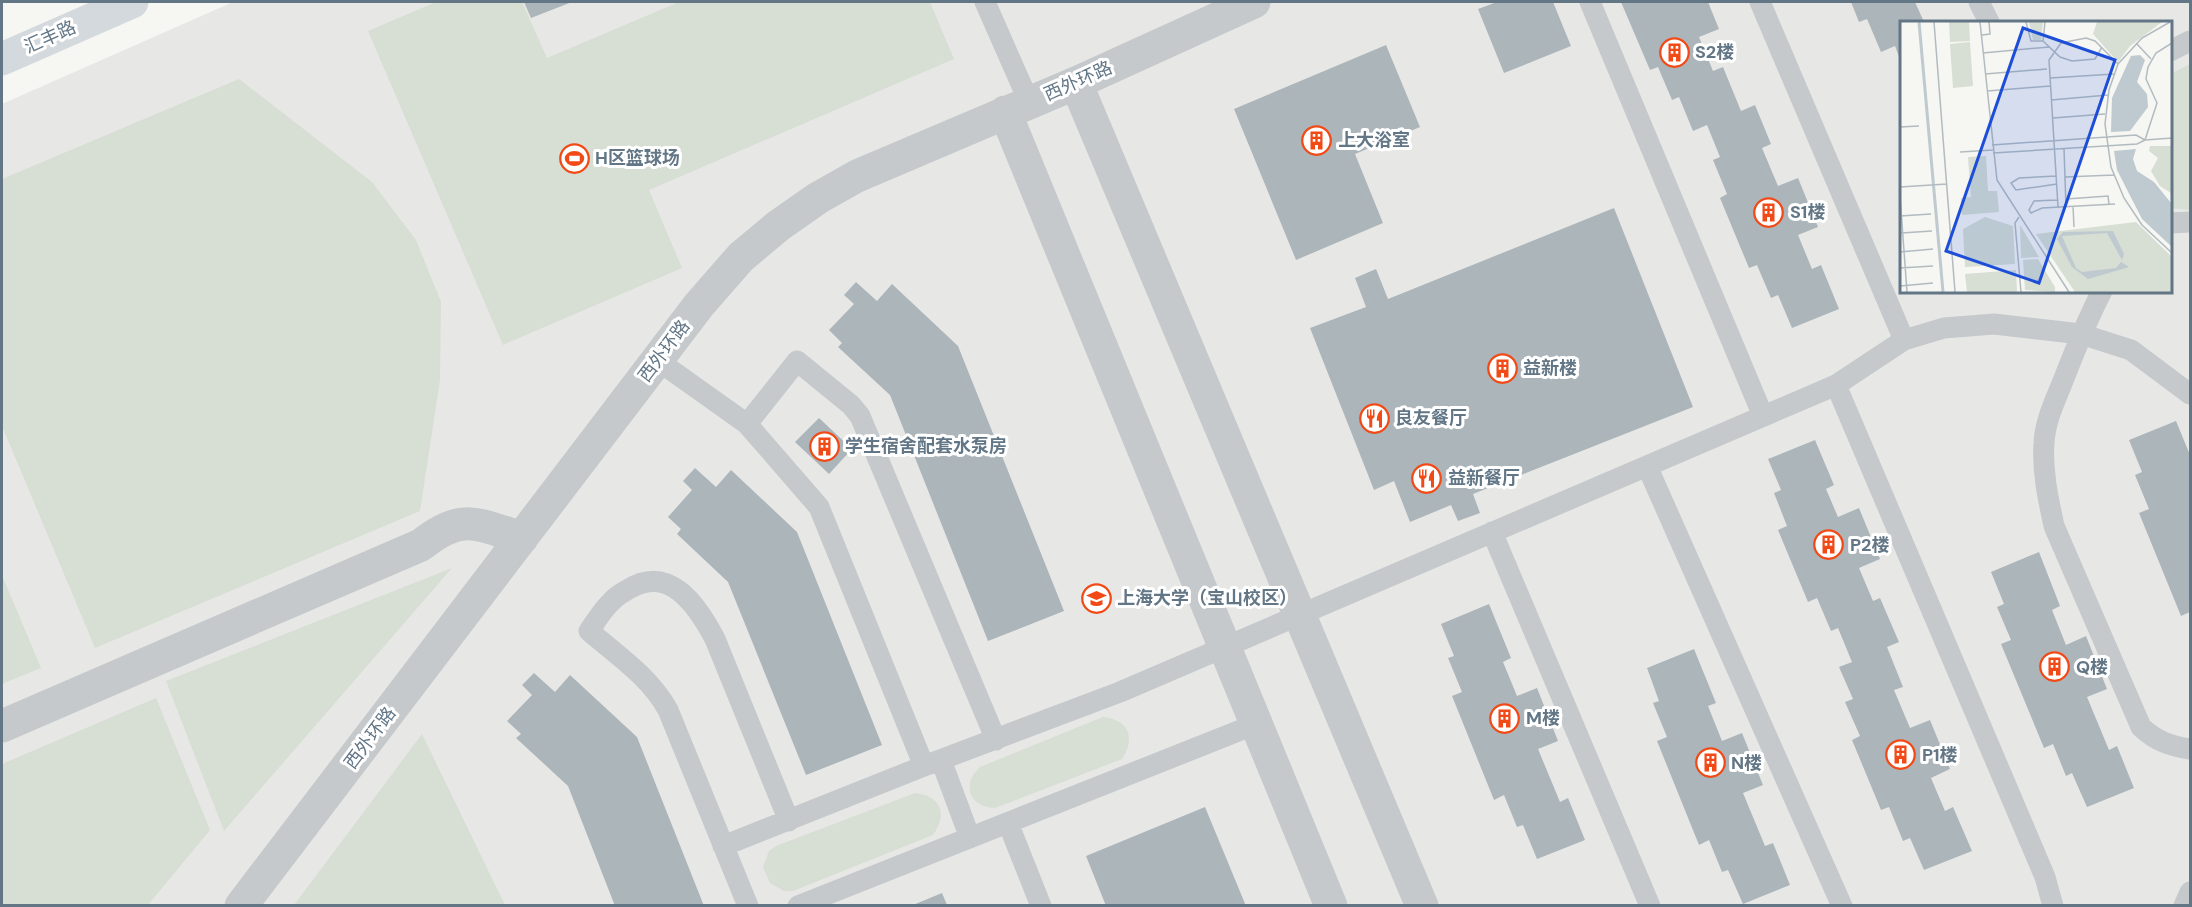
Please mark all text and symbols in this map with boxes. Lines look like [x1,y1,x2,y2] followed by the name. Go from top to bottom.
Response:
[20,15,80,59] street label: 汇丰路
[1900,21,2171,292] inset map
[1658,36,1690,68] building icon: S2楼
[1695,40,1734,64] place label: S2楼
[1040,55,1116,107] street label: 西外环路
[1301,124,1333,156] building icon: 上大浴室
[1338,128,1410,152] place label: 上大浴室
[558,142,590,174] sports icon: H区篮球场
[595,146,680,170] place label: H区篮球场
[1753,196,1785,228] building icon: S1楼
[1790,200,1825,224] place label: S1楼
[633,315,695,387] street label: 西外环路
[1486,352,1518,384] building icon: 益新楼
[1523,356,1577,380] place label: 益新楼
[1358,402,1390,434] restaurant icon: 良友餐厅
[1395,406,1467,430] place label: 良友餐厅
[808,430,840,462] building icon: 学生宿舍配套水泵房
[845,434,1007,458] place label: 学生宿舍配套水泵房
[1411,462,1443,494] restaurant icon: 益新餐厅
[1448,466,1520,490] place label: 益新餐厅
[1813,529,1845,561] building icon: P2楼
[1850,533,1889,557] place label: P2楼
[1080,582,1112,614] school or university icon: 上海大学（宝山校区）
[1117,586,1297,610] place label: 上海大学（宝山校区）
[2039,651,2071,683] building icon: Q楼
[2076,655,2108,679] place label: Q楼
[339,702,401,774] street label: 西外环路
[1489,702,1521,734] building icon: M楼
[1526,706,1560,730] place label: M楼
[1885,739,1917,771] building icon: P1楼
[1922,743,1958,767] place label: P1楼
[1694,747,1726,779] building icon: N楼
[1731,751,1762,775] place label: N楼

